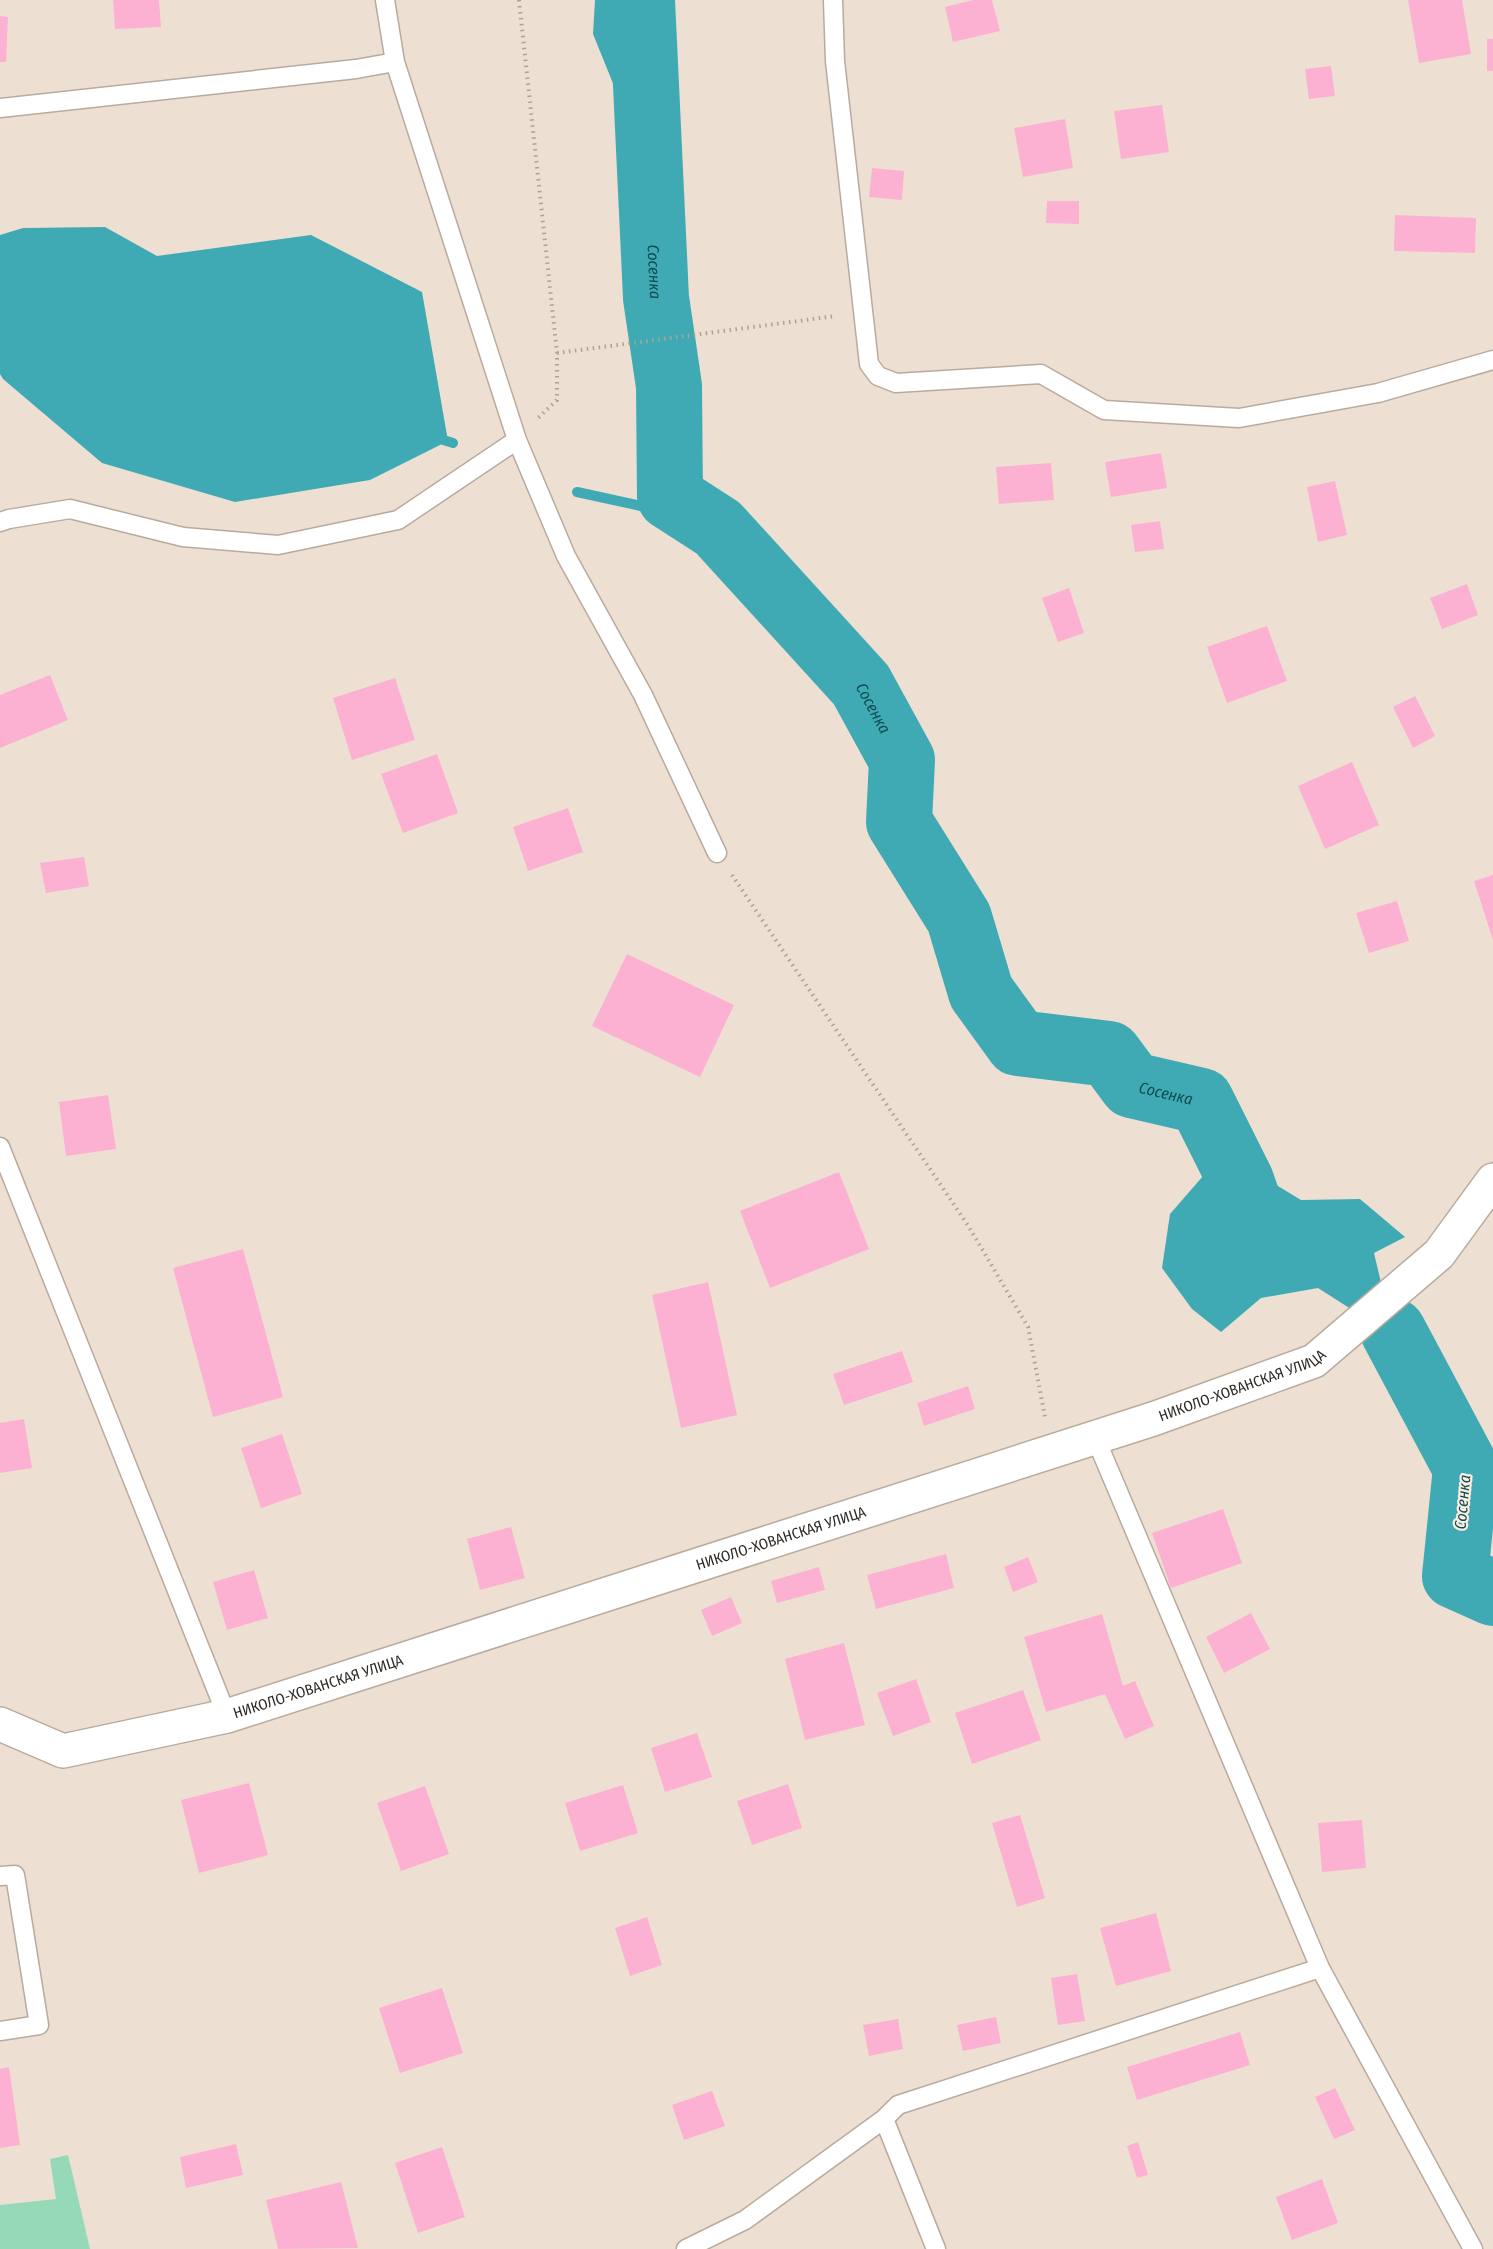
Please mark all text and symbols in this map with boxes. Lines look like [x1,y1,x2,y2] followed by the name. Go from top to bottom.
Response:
[643,244,665,299] water label: Сосенка
[852,680,895,737] water label: Сосенка
[1137,1078,1195,1109] water label: Сосенка
[1156,1346,1330,1425] street label: НИКОЛО-ХОВАНСКАЯ УЛИЦА
[1451,1474,1474,1530] water label: Сосенка
[694,1503,868,1574] street label: НИКОЛО-ХОВАНСКАЯ УЛИЦА
[231,1651,405,1722] street label: НИКОЛО-ХОВАНСКАЯ УЛИЦА

